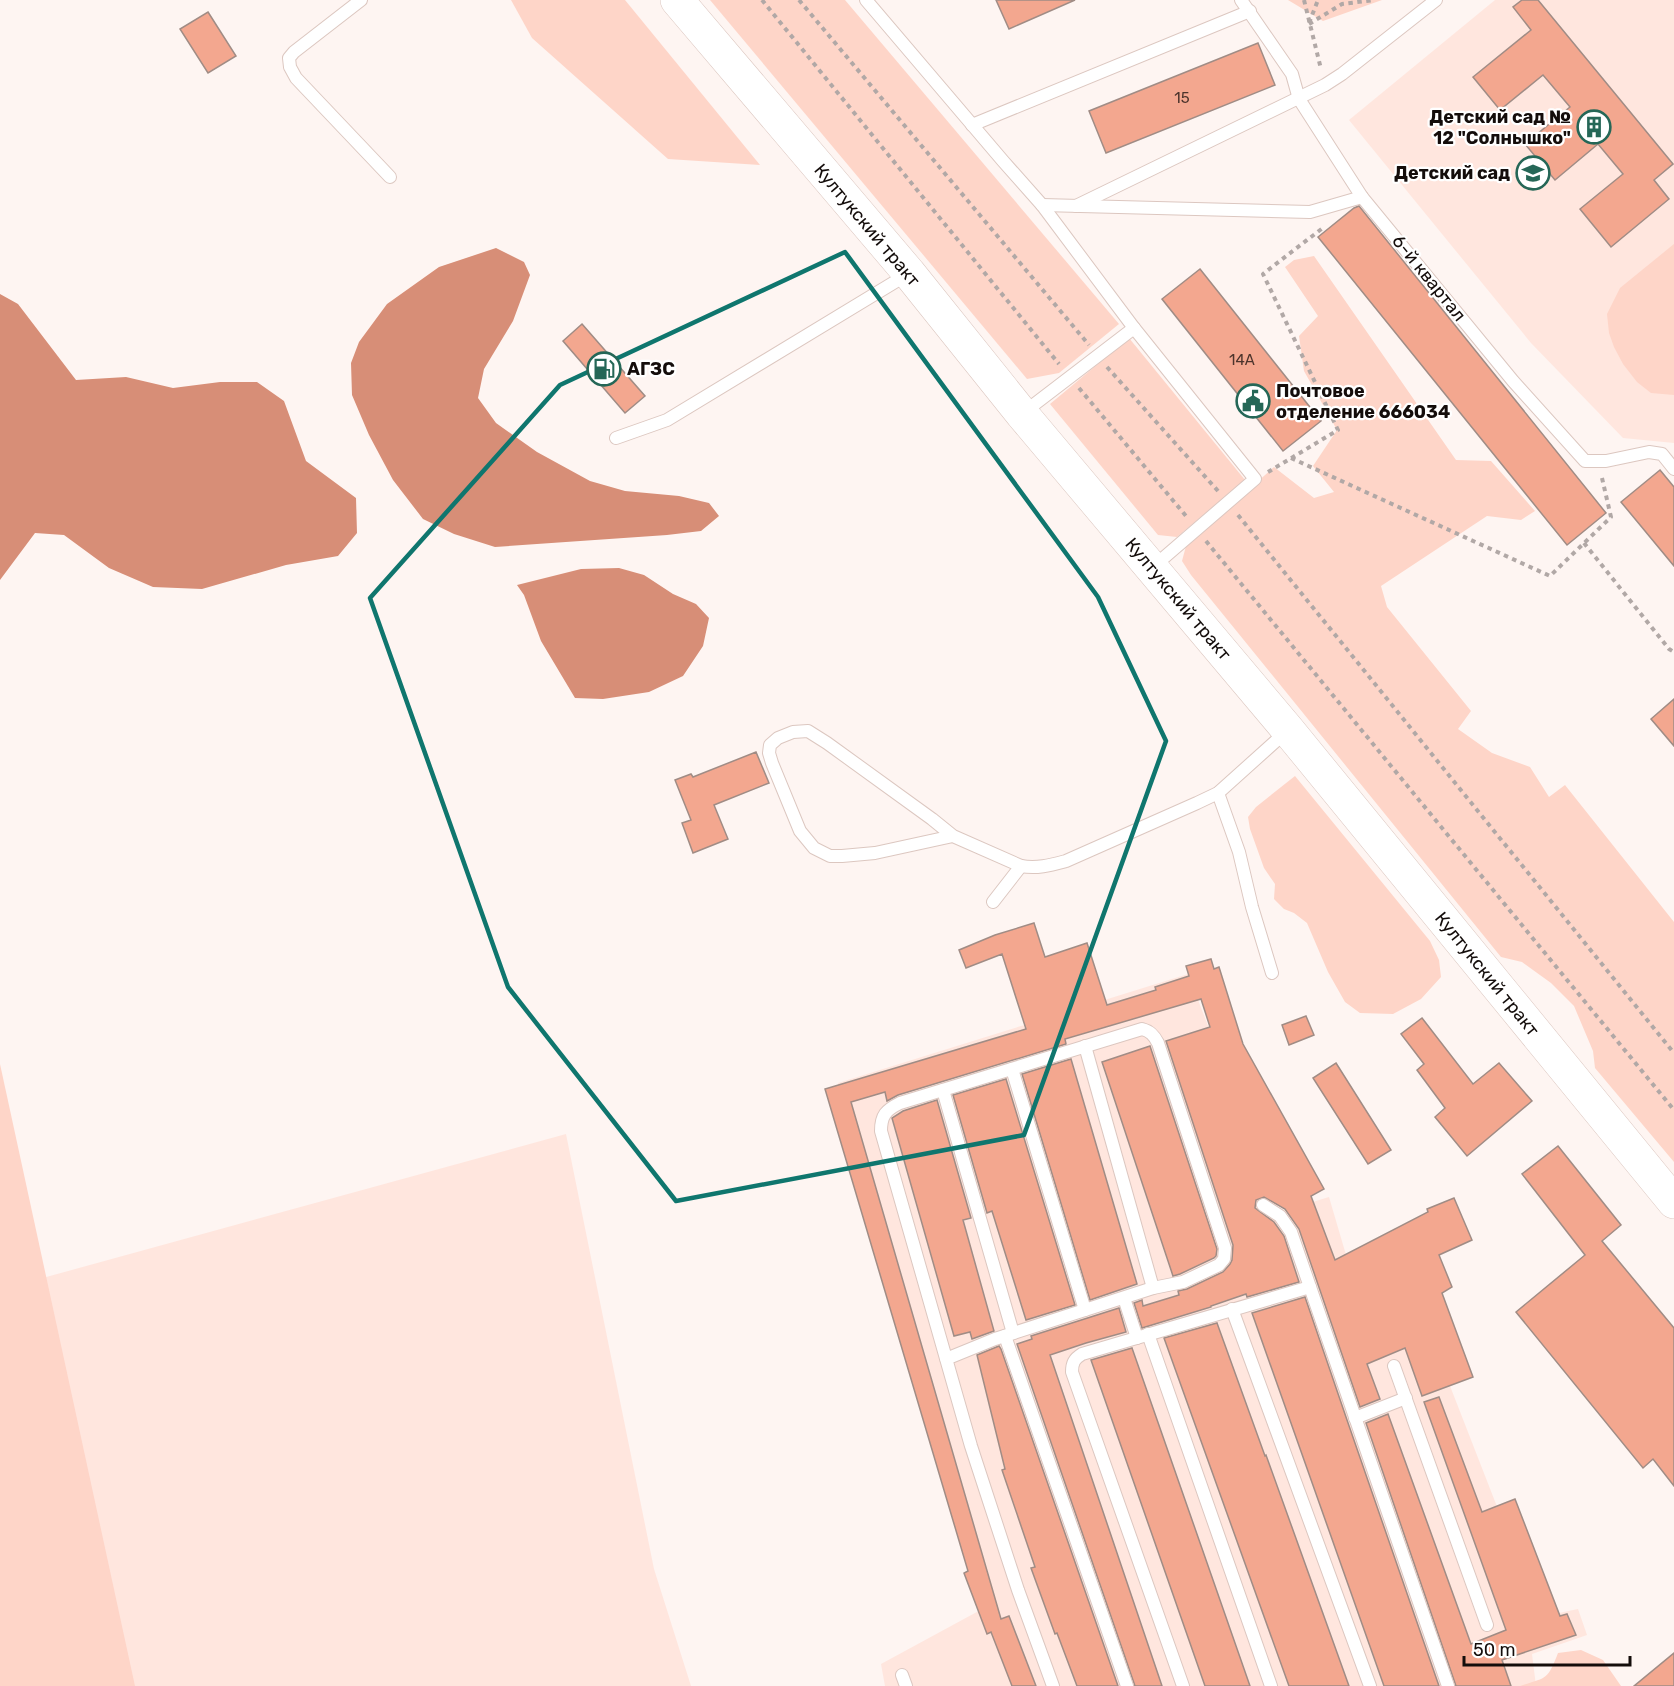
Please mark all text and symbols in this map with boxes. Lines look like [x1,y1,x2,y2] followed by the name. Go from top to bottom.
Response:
[1174,89,1190,107] house number: 15
[1429,106,1571,149] place label: Детский сад № 12 "Солнышко"
[1576,109,1612,145] building icon: Детский сад № 12 "Солнышко"
[1515,155,1551,191] school or university icon: Детский сад
[809,159,925,291] street label: Култукский тракт
[1394,162,1510,184] place label: Детский сад
[1387,230,1471,326] street label: 6-й квартал
[586,351,622,387] fuel station icon: АГЗС
[1229,351,1255,369] house number: 14А
[627,358,675,380] place label: АГЗС
[1276,380,1450,423] place label: Почтовое отделение 666034
[1235,383,1271,419] public building icon: Почтовое отделение 666034
[1120,533,1236,665] street label: Култукский тракт
[1430,908,1544,1040] street label: Култукский тракт
[1464,1629,1630,1667] scale bar
[1473,1639,1516,1661] text: 50 m

